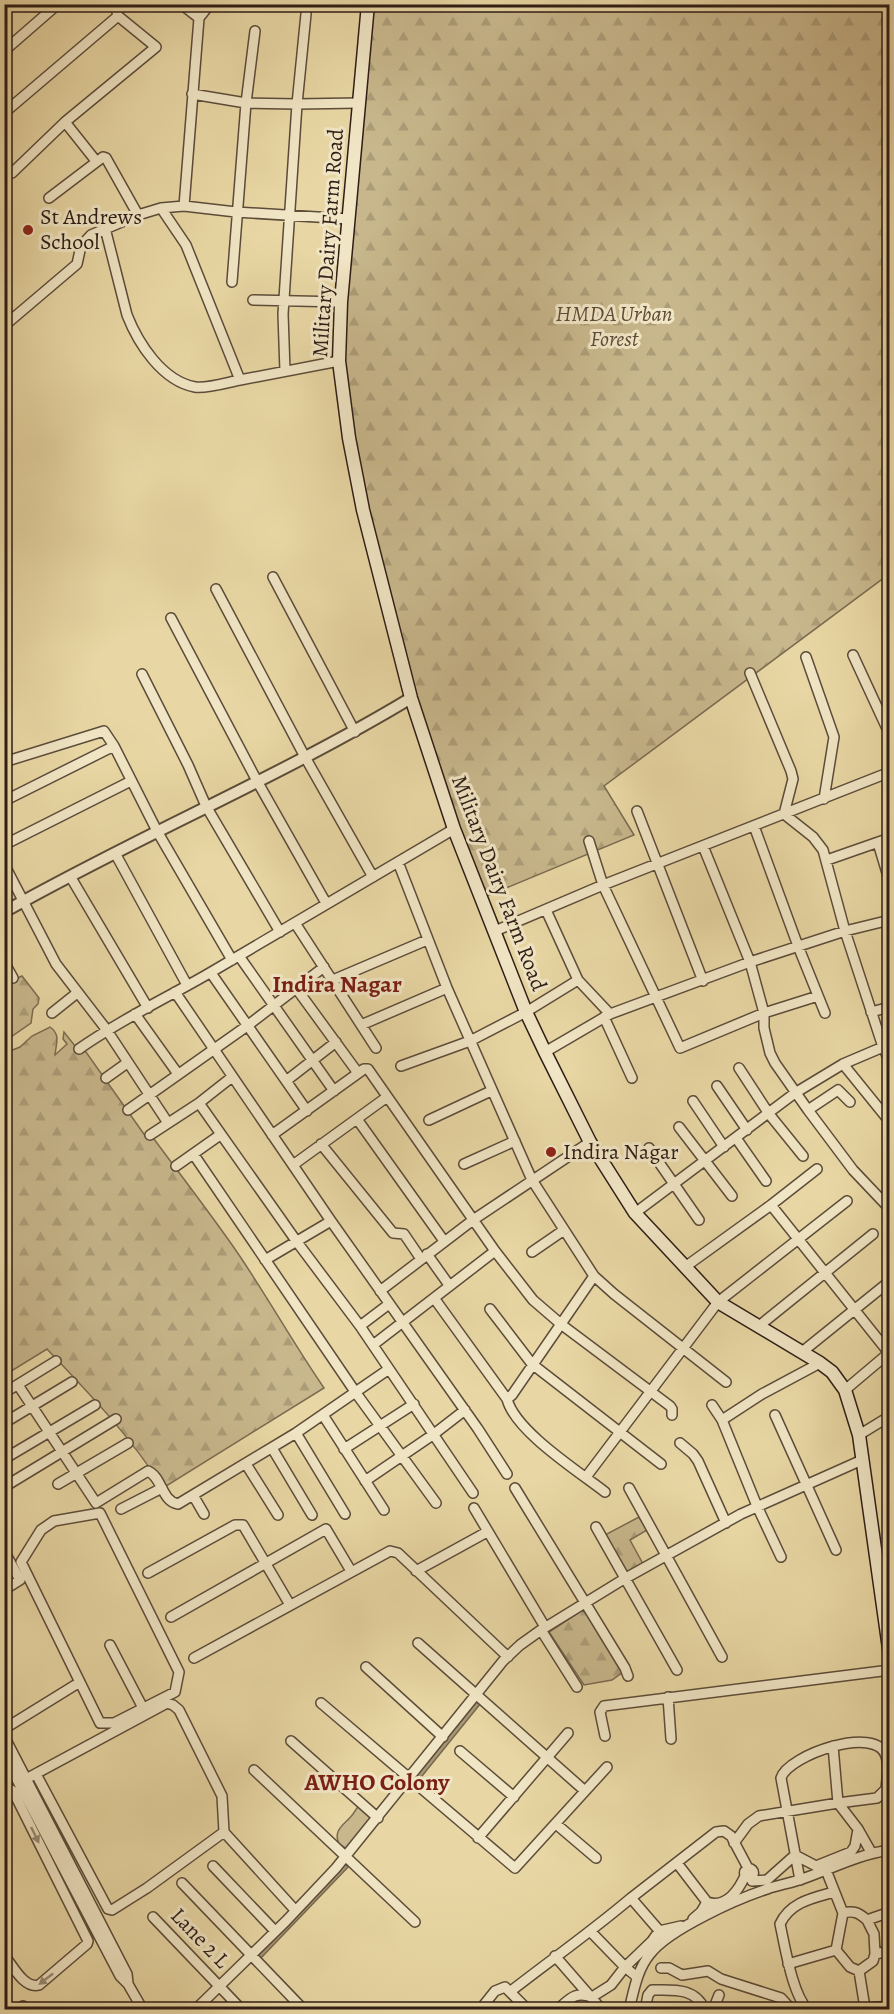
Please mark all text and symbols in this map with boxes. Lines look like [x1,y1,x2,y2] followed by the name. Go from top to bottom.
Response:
[305,128,351,358] street label: Military Dairy Farm Road
[40,202,142,257] place label: St Andrews School
[21,223,35,237] marker: St Andrews School
[556,299,673,354] park label: HMDA Urban Forest
[444,771,554,995] street label: Military Dairy Farm Road
[272,968,402,1000] district label: Indira Nagar
[563,1137,679,1167] place label: Indira Nagar
[544,1145,558,1159] marker: Indira Nagar
[304,1766,450,1798] district label: AWHO Colony
[30,1827,39,1844] one-way arrow
[164,1901,237,1976] street label: Lane 2 L
[38,1972,53,1984] one-way arrow

